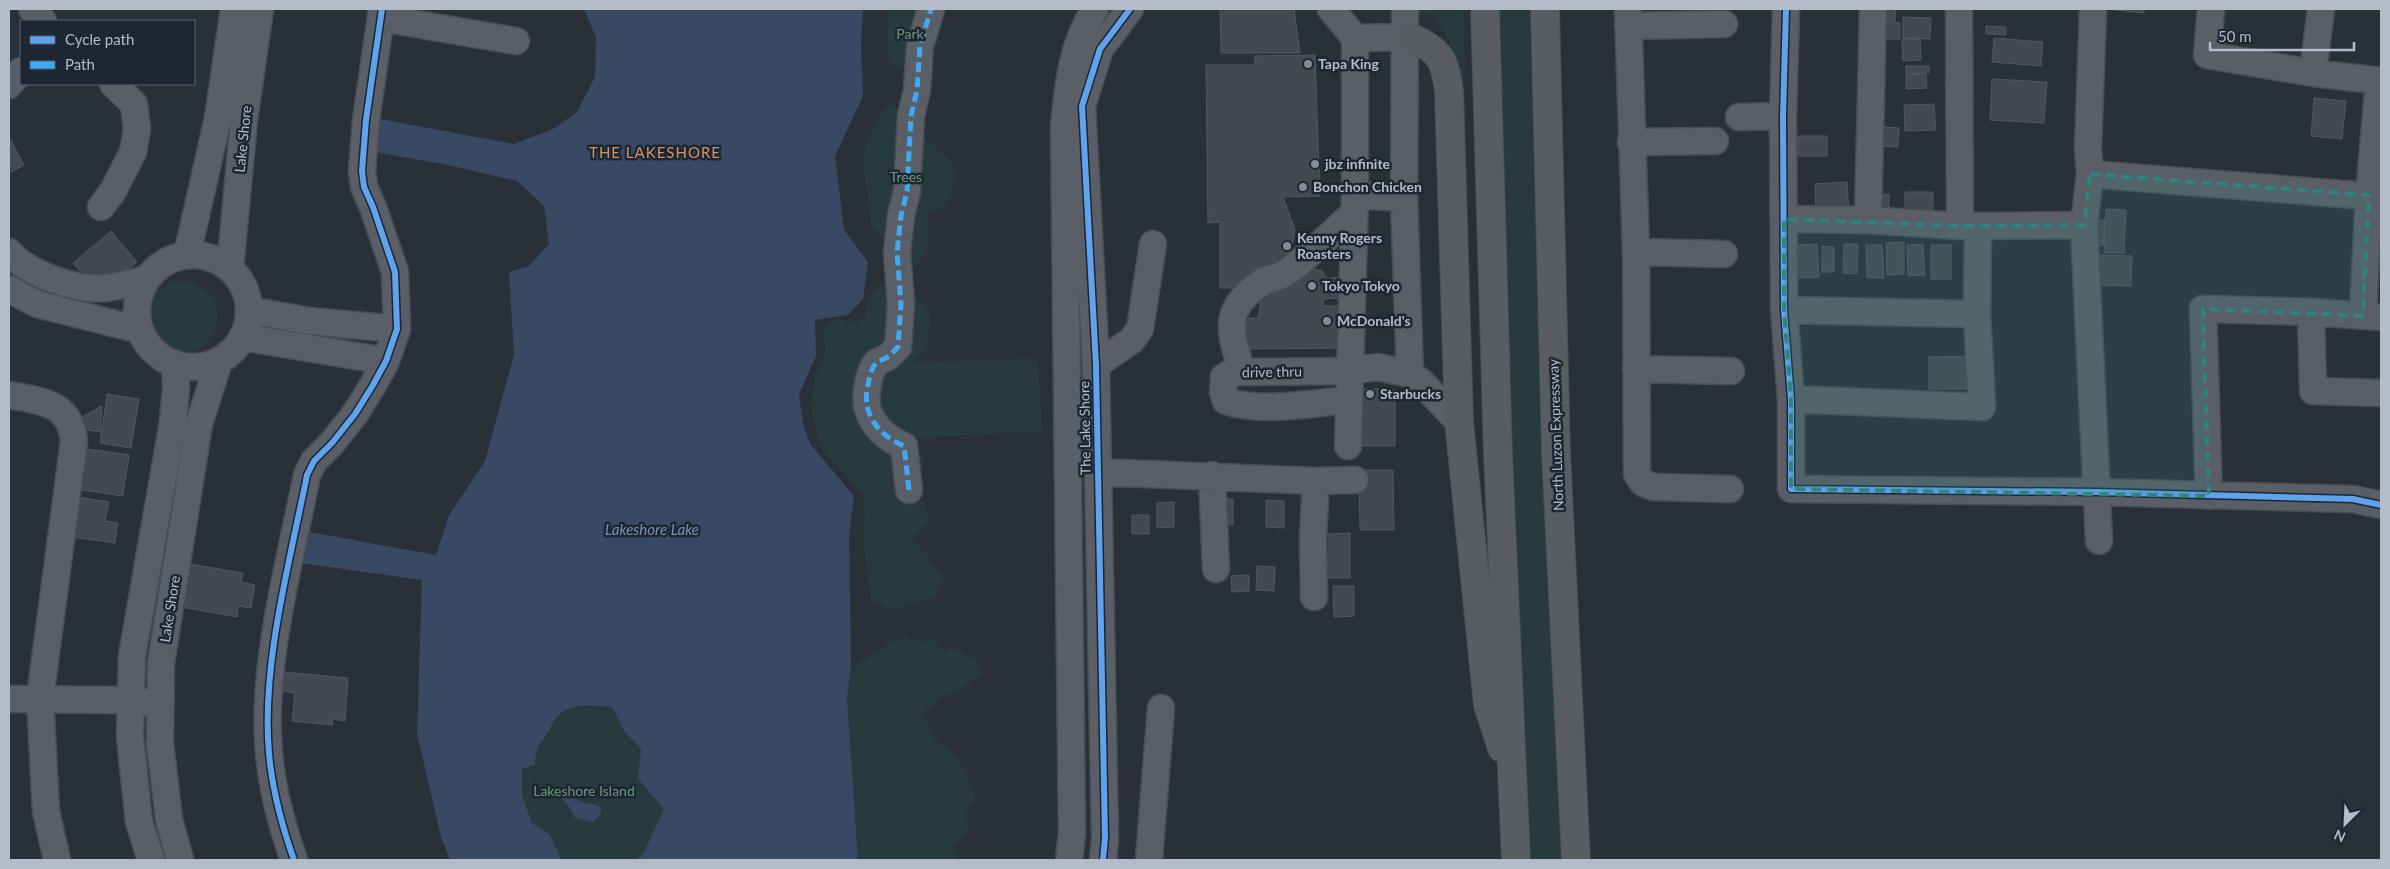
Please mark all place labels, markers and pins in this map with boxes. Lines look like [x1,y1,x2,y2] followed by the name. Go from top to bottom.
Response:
[1318,55,1379,72] place label: Tapa King
[1302,58,1314,70] marker: Tapa King
[1324,155,1391,172] place label: jbz infinite
[1309,158,1321,170] marker: jbz infinite
[1313,178,1422,195] place label: Bonchon Chicken
[1297,181,1309,193] marker: Bonchon Chicken
[1297,229,1382,262] place label: Kenny Rogers Roasters
[1281,240,1293,252] marker: Kenny Rogers Roasters
[1322,277,1400,294] place label: Tokyo Tokyo
[1306,280,1318,292] marker: Tokyo Tokyo
[1337,312,1411,329] place label: McDonald's
[1321,315,1333,327] marker: McDonald's
[1380,385,1441,402] place label: Starbucks
[1364,388,1376,400] marker: Starbucks

